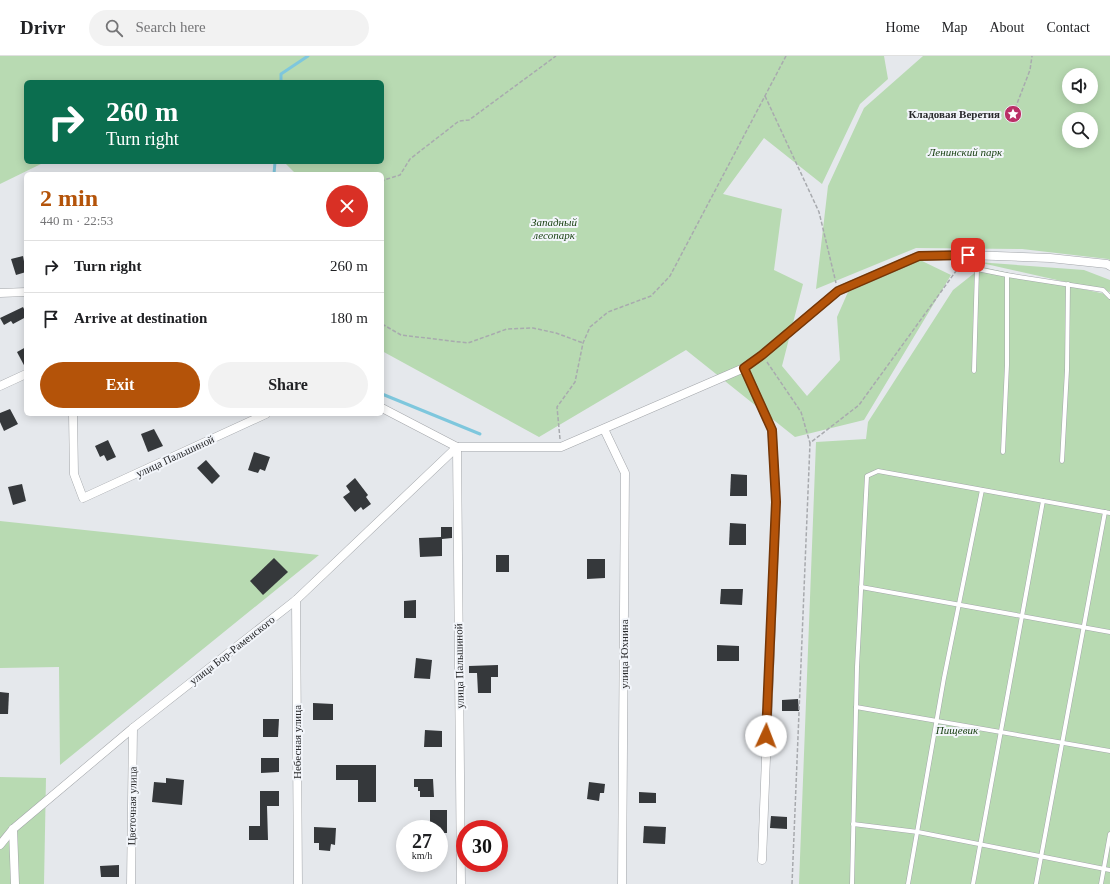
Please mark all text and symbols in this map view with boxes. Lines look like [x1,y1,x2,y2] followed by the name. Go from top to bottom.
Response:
[89,10,369,46] search box
[20,17,65,38] text: Drivr
[103,17,125,39] icon: search
[135,19,206,35] text: Search here
[886,20,920,35] text: Home
[942,20,967,35] text: Map
[989,20,1024,35] text: About
[1046,20,1090,35] text: Contact
[1062,68,1098,148] map controls
[1062,68,1098,104] button: sound
[40,96,92,148] icon: right
[106,96,178,127] text: 260 m
[1003,104,1023,124] place icon: Кладовая Веретия
[909,108,1000,120] place label: Кладовая Веретия
[1062,112,1098,148] button: search
[106,129,179,149] text: Turn right
[927,146,1003,158] park label: Ленинский парк
[40,185,98,211] text: 2 min
[326,185,368,227] button: close
[40,213,113,228] text: 440 m · 22:53
[531,216,577,241] park label: Западный лесопарк
[951,238,985,272] pin
[957,244,979,266] icon: arrive
[40,256,62,278] icon: right
[74,258,141,274] text: Turn right
[330,258,368,274] text: 260 m
[40,308,62,330] icon: arrive
[74,310,207,326] text: Arrive at destination
[330,310,368,326] text: 180 m
[40,362,200,408] button: Exit
[208,362,368,408] button: Share
[134,433,216,479] street label: улица Пальшиной
[187,613,277,687] street label: улица Бор-Раменского
[618,619,630,689] street label: улица Юхнина
[452,623,466,709] street label: улица Пальшиной
[291,705,303,779] street label: Небесная улица
[745,715,787,757] position arrow
[935,724,979,736] park label: Пищевик
[125,766,139,846] street label: Цветочная улица
[456,820,508,872] speed limit sign: 30
[412,830,432,852] text: 27
[412,850,432,861] text: km/h

